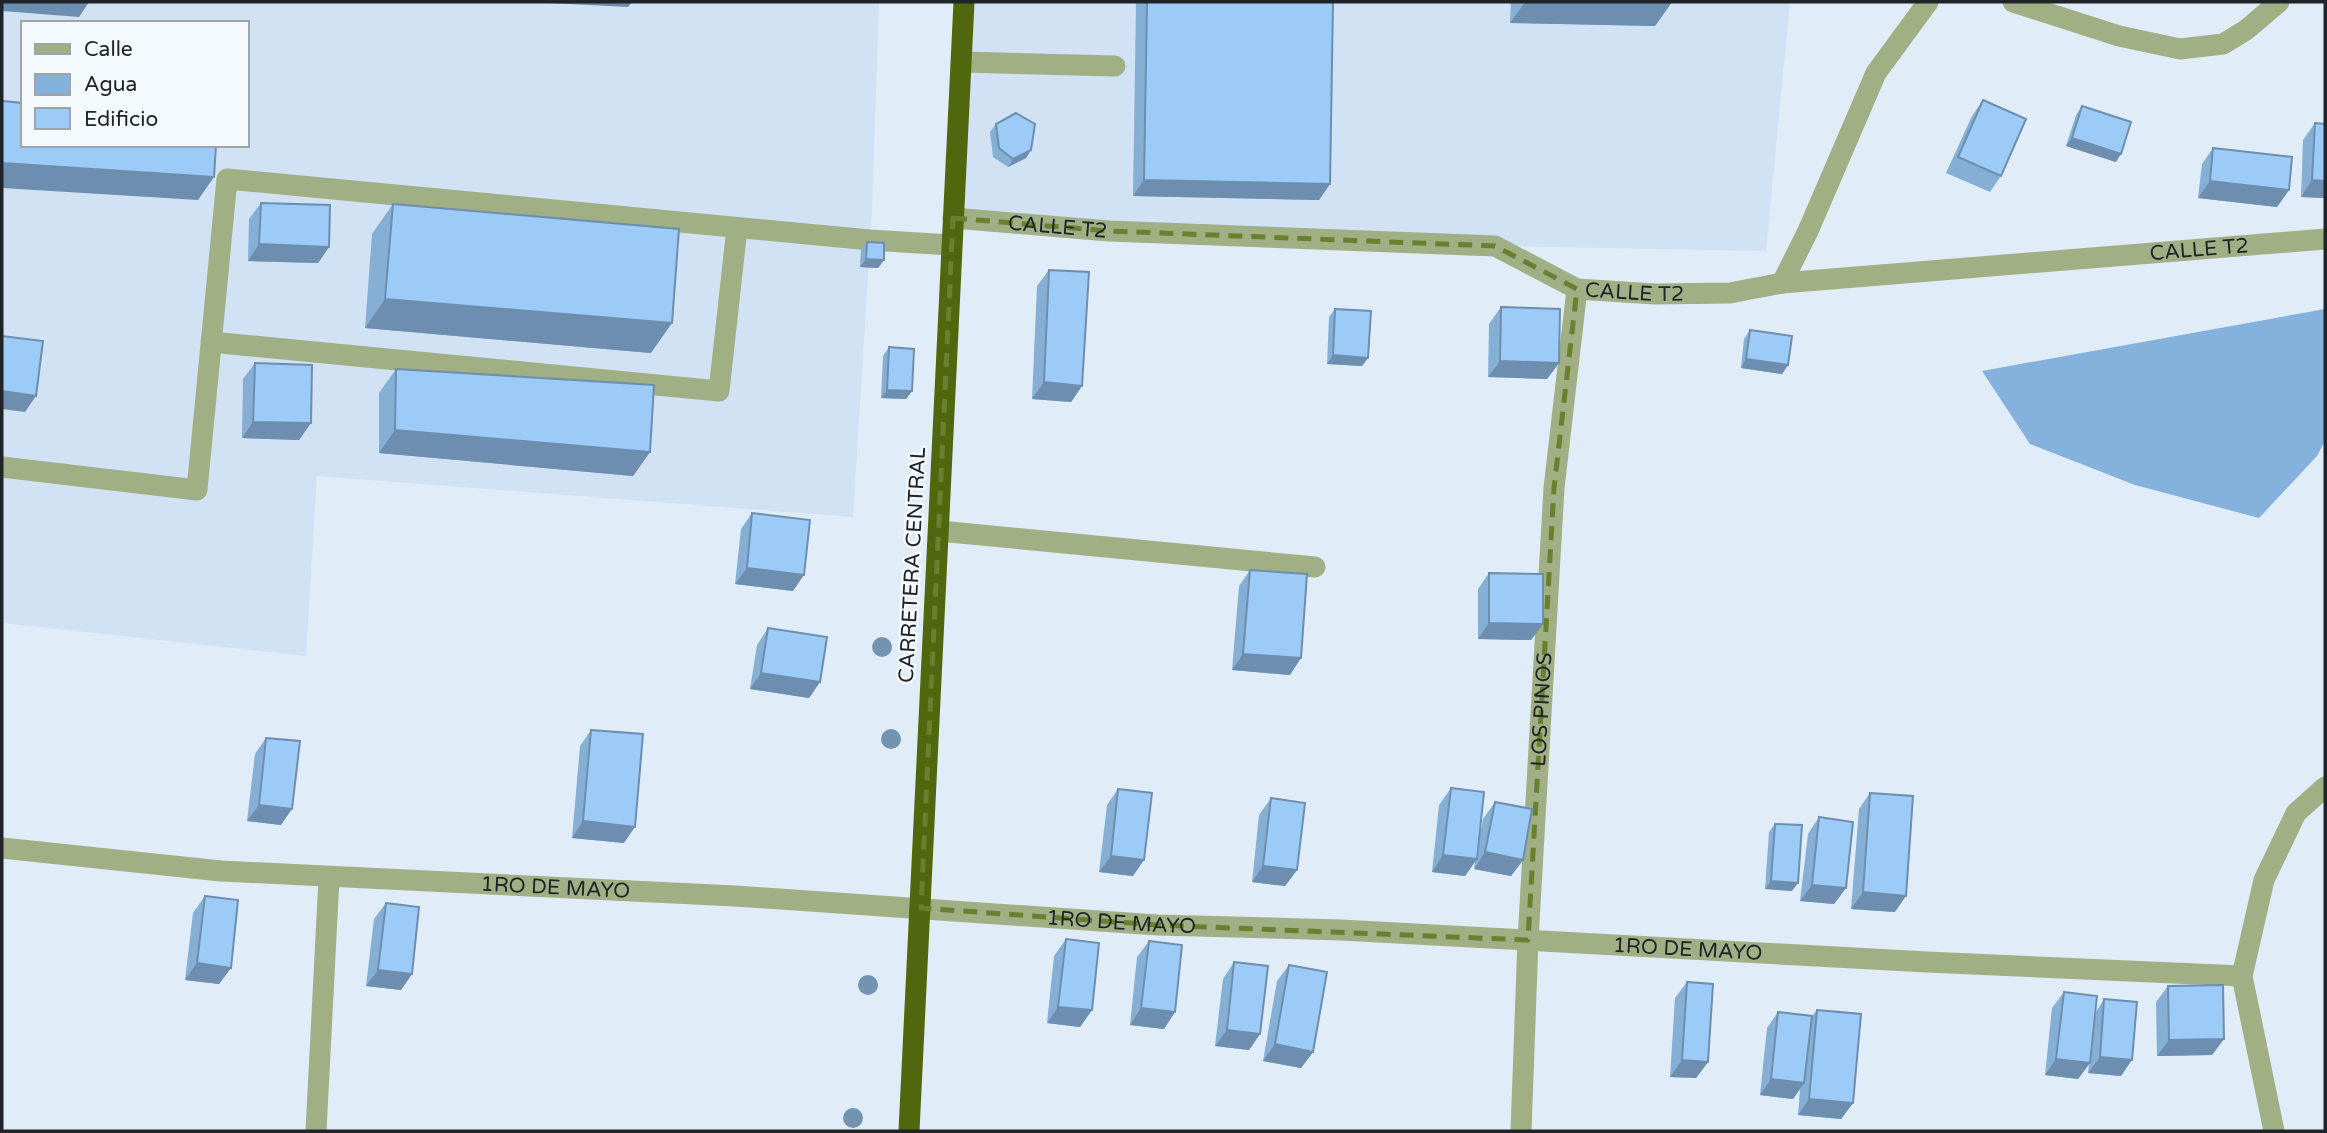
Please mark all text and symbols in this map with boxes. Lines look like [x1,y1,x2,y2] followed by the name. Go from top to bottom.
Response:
[21,21,248,147] legend
[84,37,133,62] text: Calle
[84,72,137,97] text: Agua
[84,107,158,132] text: Edificio
[1007,211,1108,244] street label: CALLE T2
[2149,233,2250,266] street label: CALLE T2
[1584,278,1684,307] street label: CALLE T2
[894,446,931,684] street label: CARRETERA CENTRAL
[1526,652,1558,767] street label: LOS PINOS
[480,872,631,904] street label: 1RO DE MAYO
[1046,905,1196,939] street label: 1RO DE MAYO
[1612,933,1763,966] street label: 1RO DE MAYO

